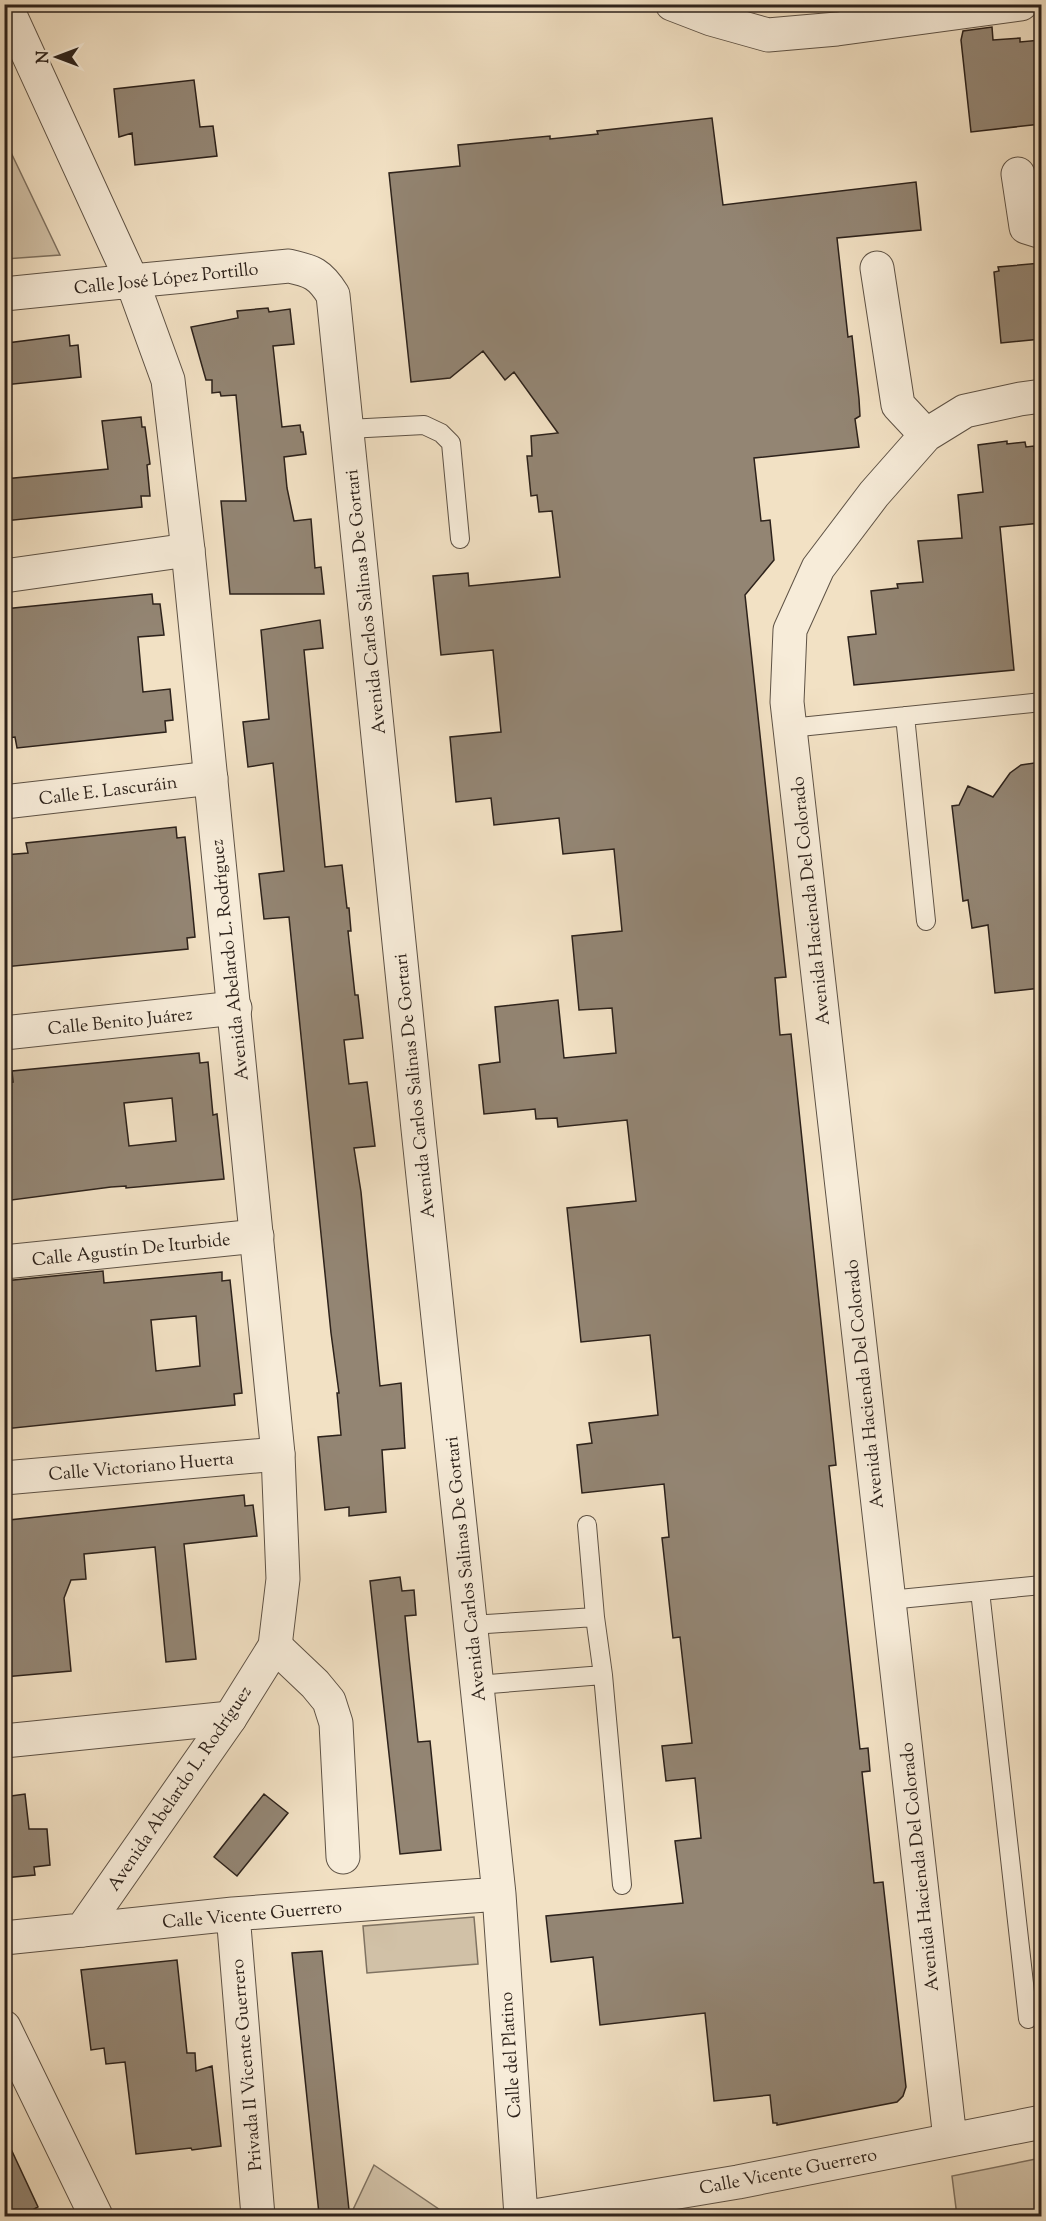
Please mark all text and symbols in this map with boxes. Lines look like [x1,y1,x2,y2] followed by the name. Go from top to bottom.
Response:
[27,27,87,87] north arrow
[33,50,56,63] text: N
[73,257,260,303] street label: Calle José López Portillo
[340,468,394,736] street label: Avenida Carlos Salinas De Gortari
[37,771,179,813] street label: Calle E. Lascuráin
[786,775,838,1026] street label: Avenida Hacienda Del Colorado
[205,838,257,1082] street label: Avenida Abelardo L. Rodríguez
[389,952,443,1220] street label: Avenida Carlos Salinas De Gortari
[47,1002,194,1044] street label: Calle Benito Juárez
[31,1228,232,1274] street label: Calle Agustín De Iturbide
[840,1258,892,1509] street label: Avenida Hacienda Del Colorado
[440,1435,494,1703] street label: Avenida Carlos Salinas De Gortari
[48,1447,235,1489] street label: Calle Victoriano Huerta
[102,1681,259,1897] street label: Avenida Abelardo L. Rodríguez
[895,1741,947,1992] street label: Avenida Hacienda Del Colorado
[161,1895,343,1937] street label: Calle Vicente Guerrero
[226,1958,270,2172] street label: Privada II Vicente Guerrero
[495,1991,529,2119] street label: Calle del Platino
[697,2143,880,2203] street label: Calle Vicente Guerrero

